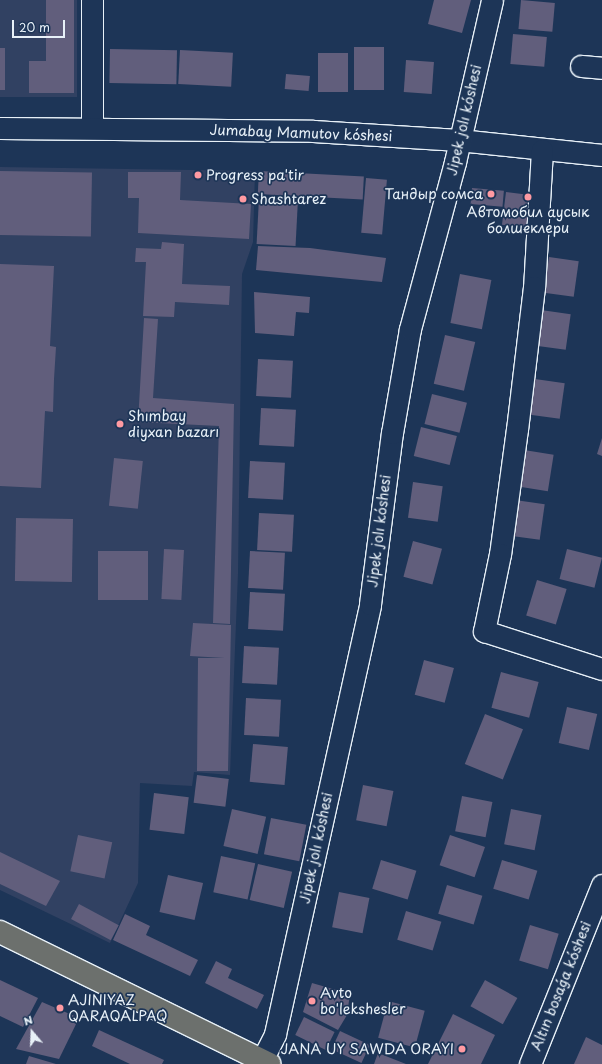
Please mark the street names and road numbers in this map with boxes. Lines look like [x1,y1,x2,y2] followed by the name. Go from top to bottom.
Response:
[443,62,485,178] street label: Jipek jolı kóshesi
[209,121,393,145] street label: Jumabay Mamutov kóshesi
[364,473,394,589] street label: Jipek jolı kóshesi
[296,790,336,906] street label: Jipek jolı kóshesi
[527,919,595,1053] street label: Altın bosaǵa kóshesi

